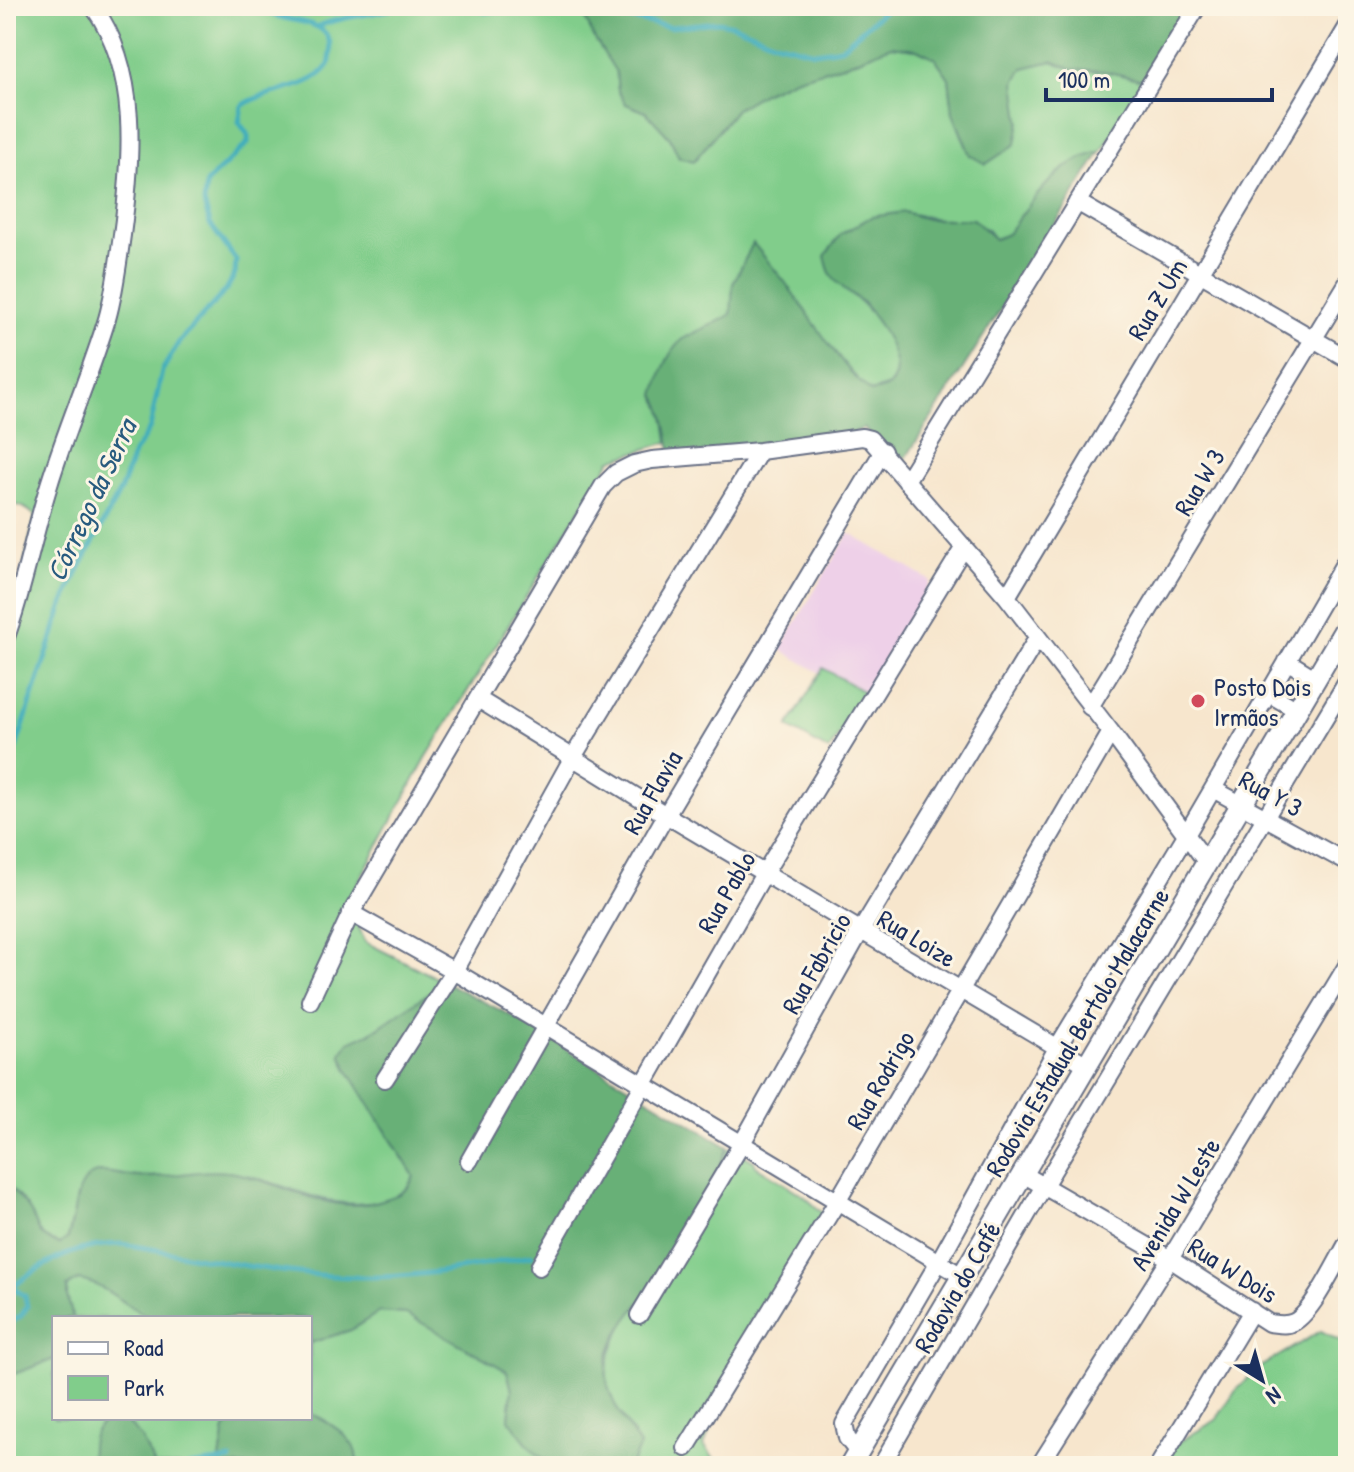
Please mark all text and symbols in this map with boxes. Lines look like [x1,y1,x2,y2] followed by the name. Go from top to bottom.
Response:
[1046,52,1272,102] scale bar
[1058,63,1110,95] text: 100 m
[1119,252,1195,346] street label: Rua Z Um
[37,410,146,587] water label: Córrego da Serra
[1165,442,1233,522] street label: Rua W 3
[1214,669,1311,734] place label: Posto Dois Irmãos
[1189,692,1207,710] marker: Posto Dois Irmãos
[614,744,690,840] street label: Rua Flavia
[1233,761,1309,825] street label: Rua Y 3
[689,845,763,939] street label: Rua Pablo
[977,881,1177,1183] street label: Rodovia Estadual Bertolo Malacarne
[871,901,963,975] street label: Rua Loize
[773,906,859,1020] street label: Rua Fabricio
[838,1024,922,1136] street label: Rua Rodrigo
[1122,1131,1228,1277] street label: Avenida W Leste
[905,1215,1009,1359] street label: Rodovia do Café
[1182,1229,1284,1311] street label: Rua W Dois
[52,1316,312,1420] legend
[124,1331,163,1363] text: Road
[1222,1340,1302,1420] north arrow
[124,1371,164,1403] text: Park
[1260,1380,1288,1412] text: N

